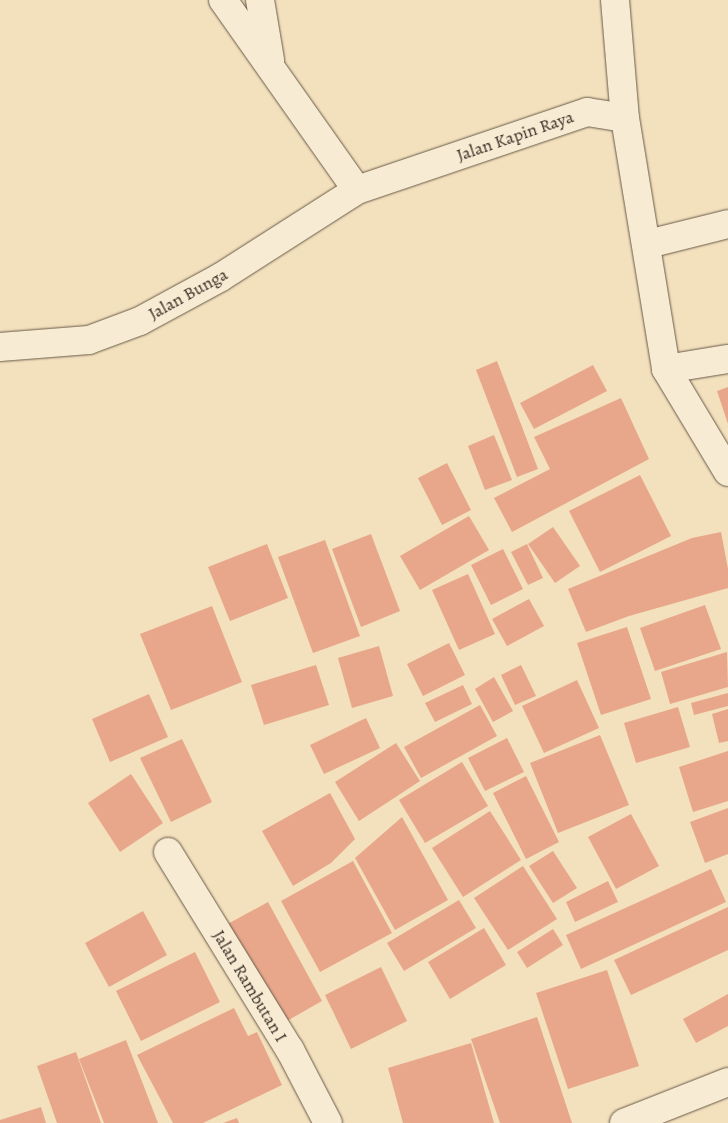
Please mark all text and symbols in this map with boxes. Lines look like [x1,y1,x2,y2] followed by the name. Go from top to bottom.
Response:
[454,106,576,166] street label: Jalan Kapin Raya
[145,263,231,325] street label: Jalan Bunga
[208,926,292,1046] street label: Jalan Rambutan I

